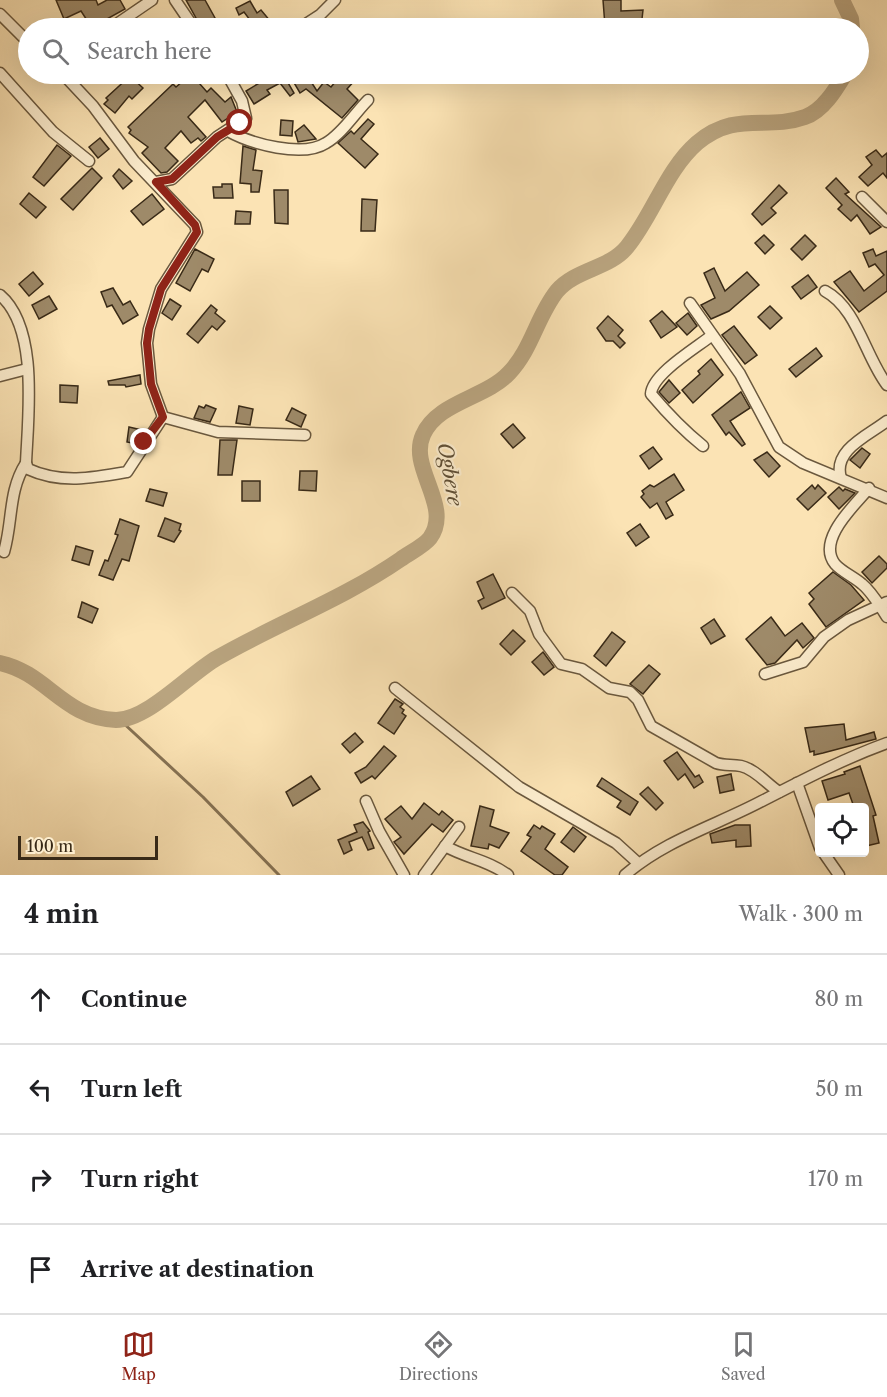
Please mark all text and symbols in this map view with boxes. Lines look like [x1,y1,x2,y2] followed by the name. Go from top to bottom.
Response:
[18,18,869,84] search box
[39,35,72,68] icon: search
[87,38,212,65] text: Search here
[226,109,252,135] route start
[130,428,156,454] route end
[433,440,468,509] water label: Ogbere
[815,803,869,857] map controls
[815,803,869,857] button: locate
[18,833,158,860] scale bar
[27,836,73,856] text: 100 m
[24,898,99,930] text: 4 min
[739,902,863,926] text: Walk · 300 m
[24,983,57,1016] icon: ahead
[81,986,187,1013] text: Continue
[815,987,863,1011] text: 80 m
[24,1073,57,1106] icon: left
[81,1076,182,1103] text: Turn left
[816,1077,863,1101] text: 50 m
[24,1163,57,1196] icon: right
[81,1166,199,1193] text: Turn right
[808,1167,863,1191] text: 170 m
[24,1253,57,1286] icon: arrive
[81,1256,314,1283] text: Arrive at destination
[122,1328,156,1384] tab: Map
[399,1328,478,1384] tab: Directions
[721,1328,765,1384] tab: Saved

